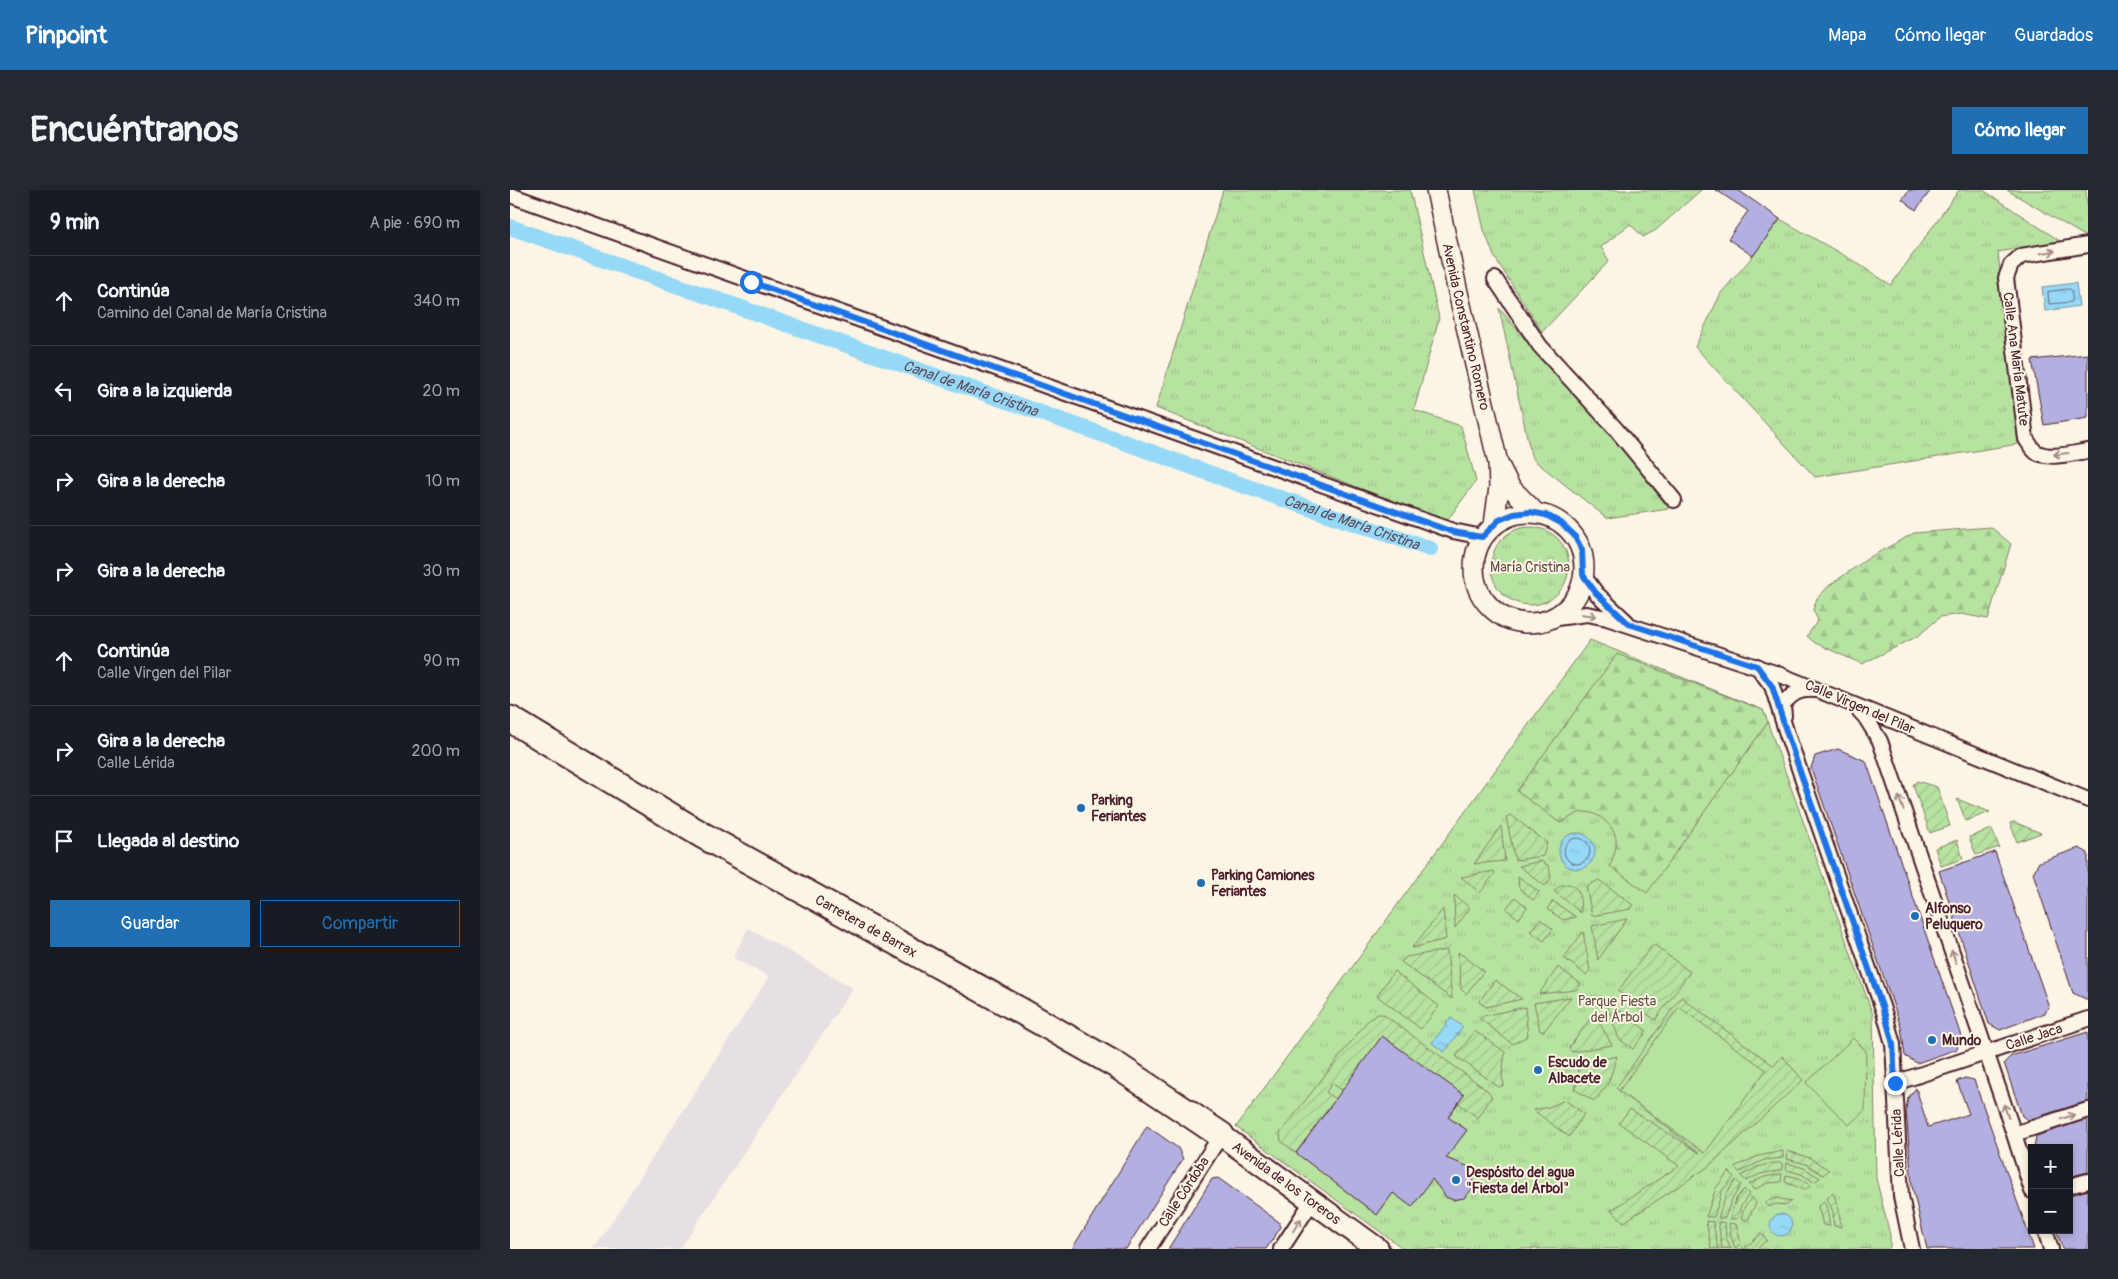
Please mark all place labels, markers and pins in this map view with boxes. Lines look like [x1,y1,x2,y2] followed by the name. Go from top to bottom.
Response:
[1091,792,1147,825] place label: Parking Feriantes
[1075,802,1087,814] marker: Parking Feriantes
[1211,867,1315,900] place label: Parking Camiones Feriantes
[1195,877,1207,889] marker: Parking Camiones Feriantes
[1925,900,1983,933] place label: Alfonso Peluquero
[1909,910,1921,922] marker: Alfonso Peluquero
[1942,1032,1982,1049] place label: Mundo
[1926,1034,1938,1046] marker: Mundo
[1548,1054,1608,1087] place label: Escudo de Albacete
[1532,1064,1544,1076] marker: Escudo de Albacete
[1466,1164,1575,1197] place label: Despósito del agua "Fiesta del Árbol"
[1450,1174,1462,1186] marker: Despósito del agua "Fiesta del Árbol"

